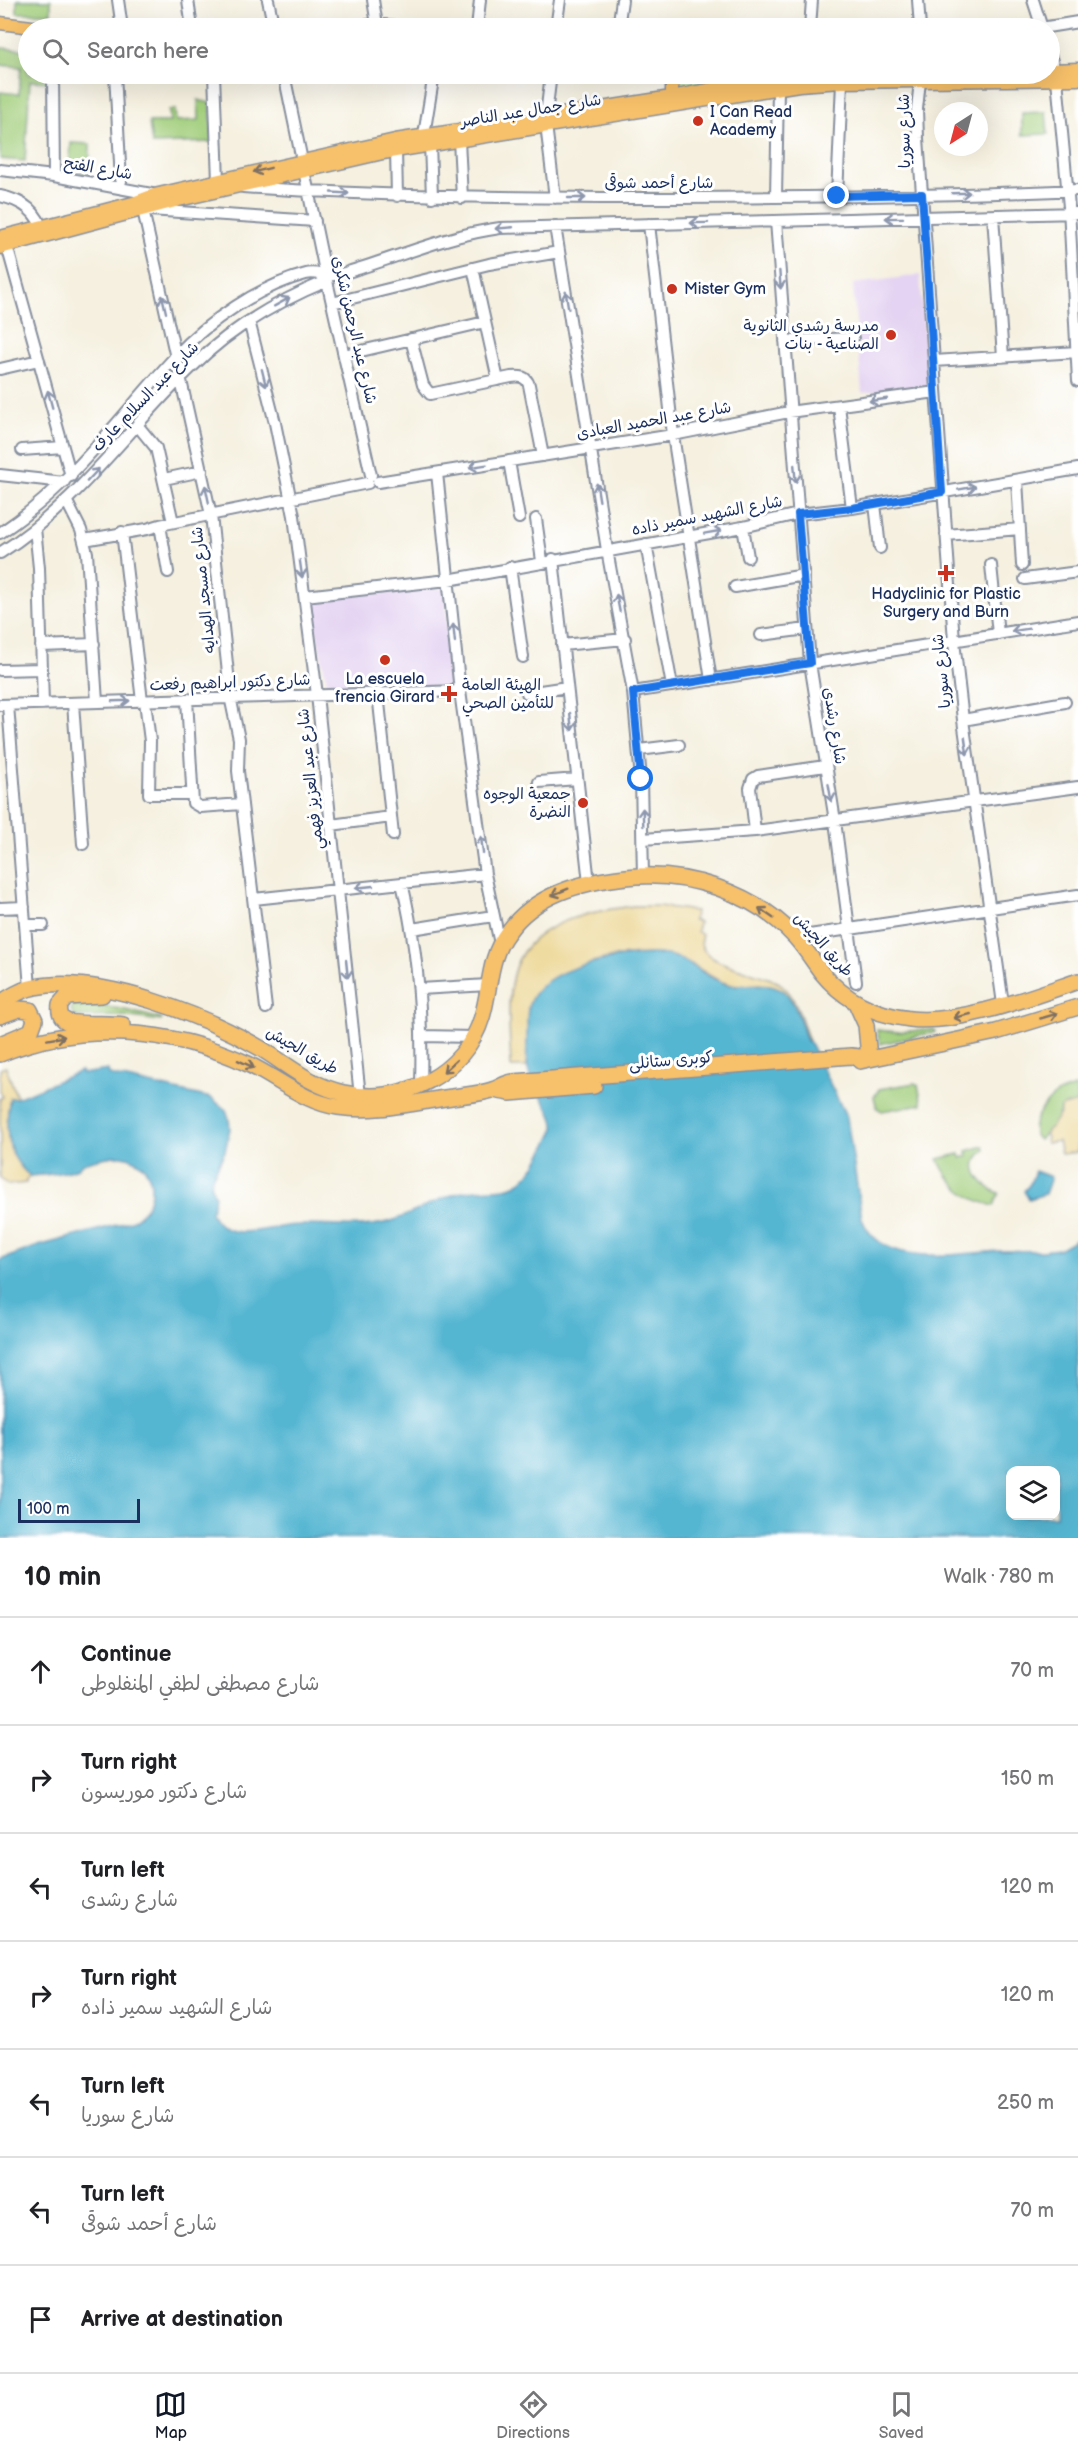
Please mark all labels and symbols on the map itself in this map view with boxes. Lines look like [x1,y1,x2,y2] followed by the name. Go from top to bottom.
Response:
[457,90,603,133] street label: شارع جمال عبد الناصر
[895,93,916,169] street label: شارع سوريا
[934,102,988,156] north arrow
[710,103,792,140] place label: I Can Read Academy
[691,114,705,128] marker: I Can Read Academy
[62,154,134,185] street label: شارع الفتح
[253,164,272,176] one-way arrow
[605,172,713,194] street label: شارع أحمد شوقى
[823,182,849,208] route end
[329,188,349,199] one-way arrow
[950,188,970,199] one-way arrow
[566,192,586,204] one-way arrow
[884,213,904,224] one-way arrow
[689,217,709,229] one-way arrow
[494,223,514,234] one-way arrow
[327,254,380,406] street label: شارع عبد الرحمن شكرى
[775,269,786,289] one-way arrow
[684,280,766,299] place label: Mister Gym
[665,282,679,296] marker: Mister Gym
[561,290,572,310] one-way arrow
[157,295,169,314] one-way arrow
[273,295,290,307] one-way arrow
[743,317,879,354] place label: مدرسة رشدي الثانوية الصناعية - بنات
[884,328,898,342] marker: مدرسة رشدي الثانوية الصناعية - بنات
[89,338,205,457] street label: شارع عبد السلام عارف
[258,368,270,387] one-way arrow
[44,390,55,409] one-way arrow
[868,395,888,406] one-way arrow
[575,398,733,445] street label: شارع عبد الحميد العبادى
[469,461,489,472] one-way arrow
[790,464,801,483] one-way arrow
[86,468,100,483] one-way arrow
[956,482,976,493] one-way arrow
[592,483,603,503] one-way arrow
[201,485,212,504] one-way arrow
[630,492,784,541] street label: شارع الشهيد سمير ذاده
[188,526,221,654] street label: شارع مسجد الهدايه
[702,526,722,537] one-way arrow
[296,558,307,578] one-way arrow
[937,564,955,582] marker: Hadyclinic for Plastic Surgery and Burn
[871,585,1021,622] place label: Hadyclinic for Plastic Surgery and Burn
[612,593,623,613] one-way arrow
[448,624,459,644] one-way arrow
[1011,625,1031,636] one-way arrow
[929,633,956,709] street label: شارع سوريا
[378,653,392,667] marker: La escuela frencia Girard
[335,670,435,707] place label: La escuela frencia Girard
[149,671,311,697] street label: شارع دكتور ابراهيم رفعت
[462,676,554,717] place label: الهيئة العامة للتأمين الصحي
[440,685,458,703] marker: الهيئة العامة للتأمين الصحي
[818,686,849,766] street label: شارع رشدى
[111,696,131,707] one-way arrow
[294,707,332,851] street label: شارع عبد العزيز فهمي
[566,711,577,731] one-way arrow
[961,736,972,756] one-way arrow
[627,765,653,791] route start
[825,782,836,802] one-way arrow
[483,785,571,822] place label: جمعية الوجوه النضرة
[576,796,590,810] marker: جمعية الوجوه النضرة
[637,808,648,828] one-way arrow
[476,836,487,855] one-way arrow
[355,882,375,893] one-way arrow
[551,887,570,898] one-way arrow
[759,907,775,919] one-way arrow
[789,909,857,981] street label: طريق الجيش
[342,959,353,978] one-way arrow
[952,1010,971,1022] one-way arrow
[1039,1010,1058,1021] one-way arrow
[263,1023,341,1079] street label: طريق الجيش
[46,1032,65,1043] one-way arrow
[628,1048,714,1074] street label: كوبرى ستانلى
[237,1058,255,1070] one-way arrow
[443,1059,458,1073] one-way arrow
[18,1496,140,1524] scale bar

